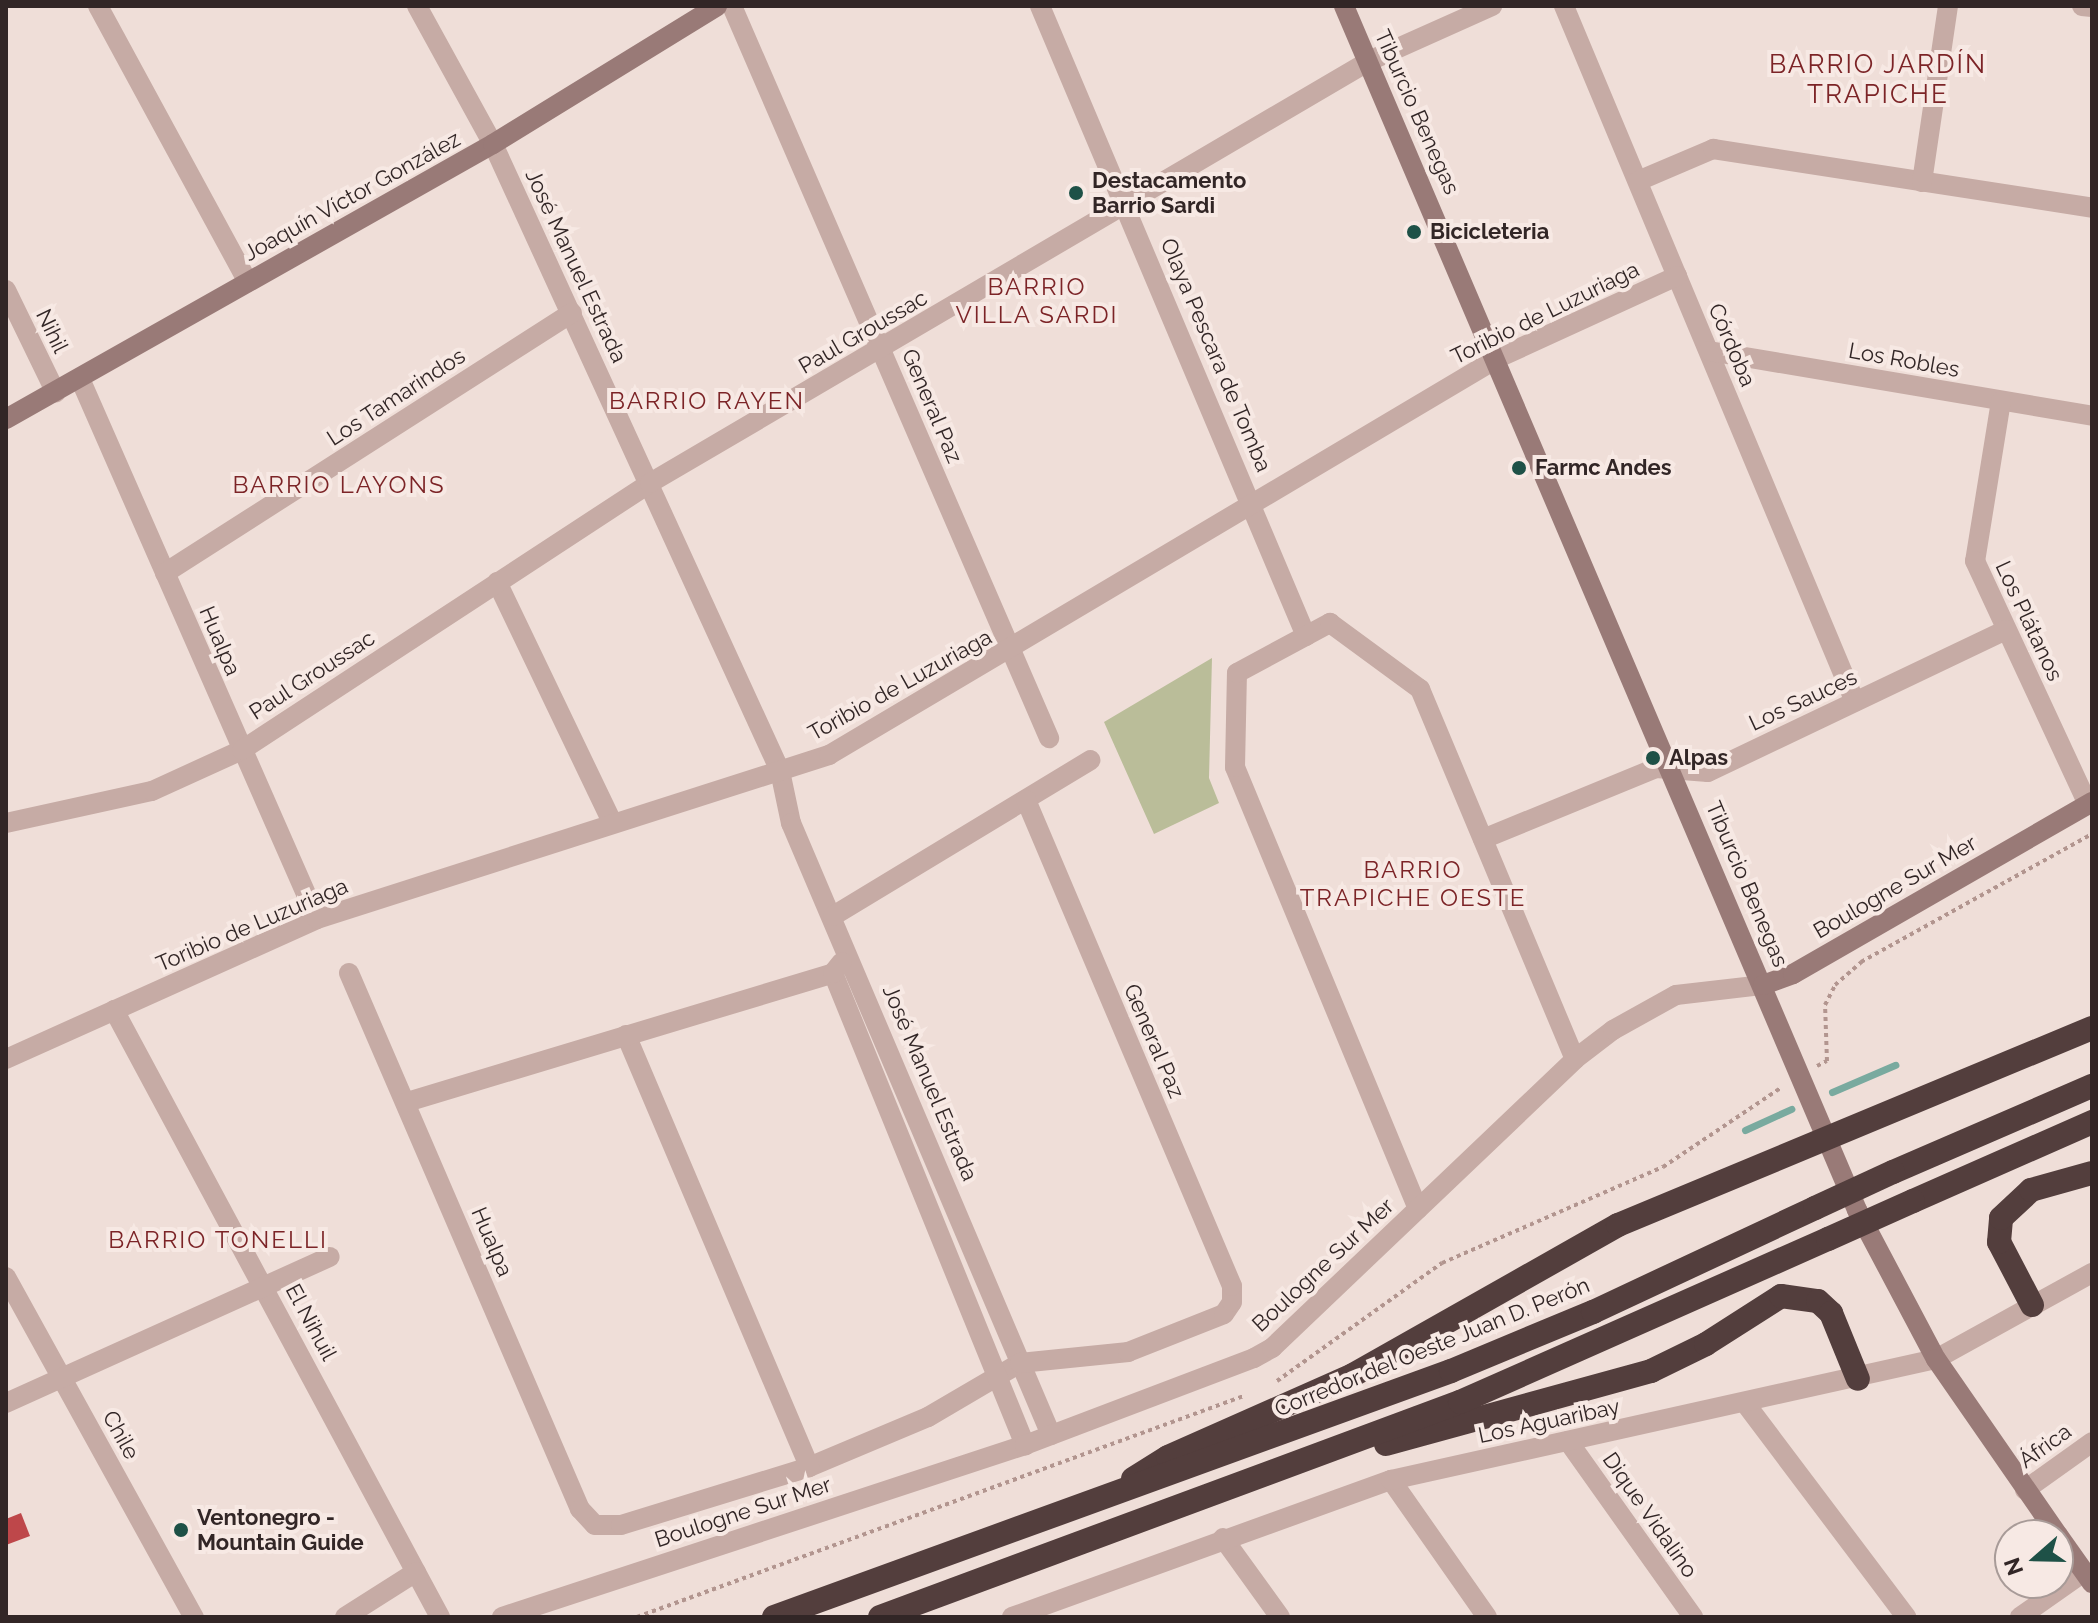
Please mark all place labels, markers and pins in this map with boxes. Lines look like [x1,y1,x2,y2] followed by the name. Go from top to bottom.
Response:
[1092,167,1246,218] place label: Destacamento Barrio Sardi
[1067,184,1085,202] marker: Destacamento Barrio Sardi
[1430,219,1549,245] place label: Bicicleteria
[1405,223,1423,241] marker: Bicicleteria
[1535,455,1672,481] place label: Farmc Andes
[1510,459,1528,477] marker: Farmc Andes
[1669,745,1728,771] place label: Alpas
[1644,749,1662,767] marker: Alpas
[197,1504,364,1556] place label: Ventonegro - Mountain Guide
[172,1521,190,1539] marker: Ventonegro - Mountain Guide

